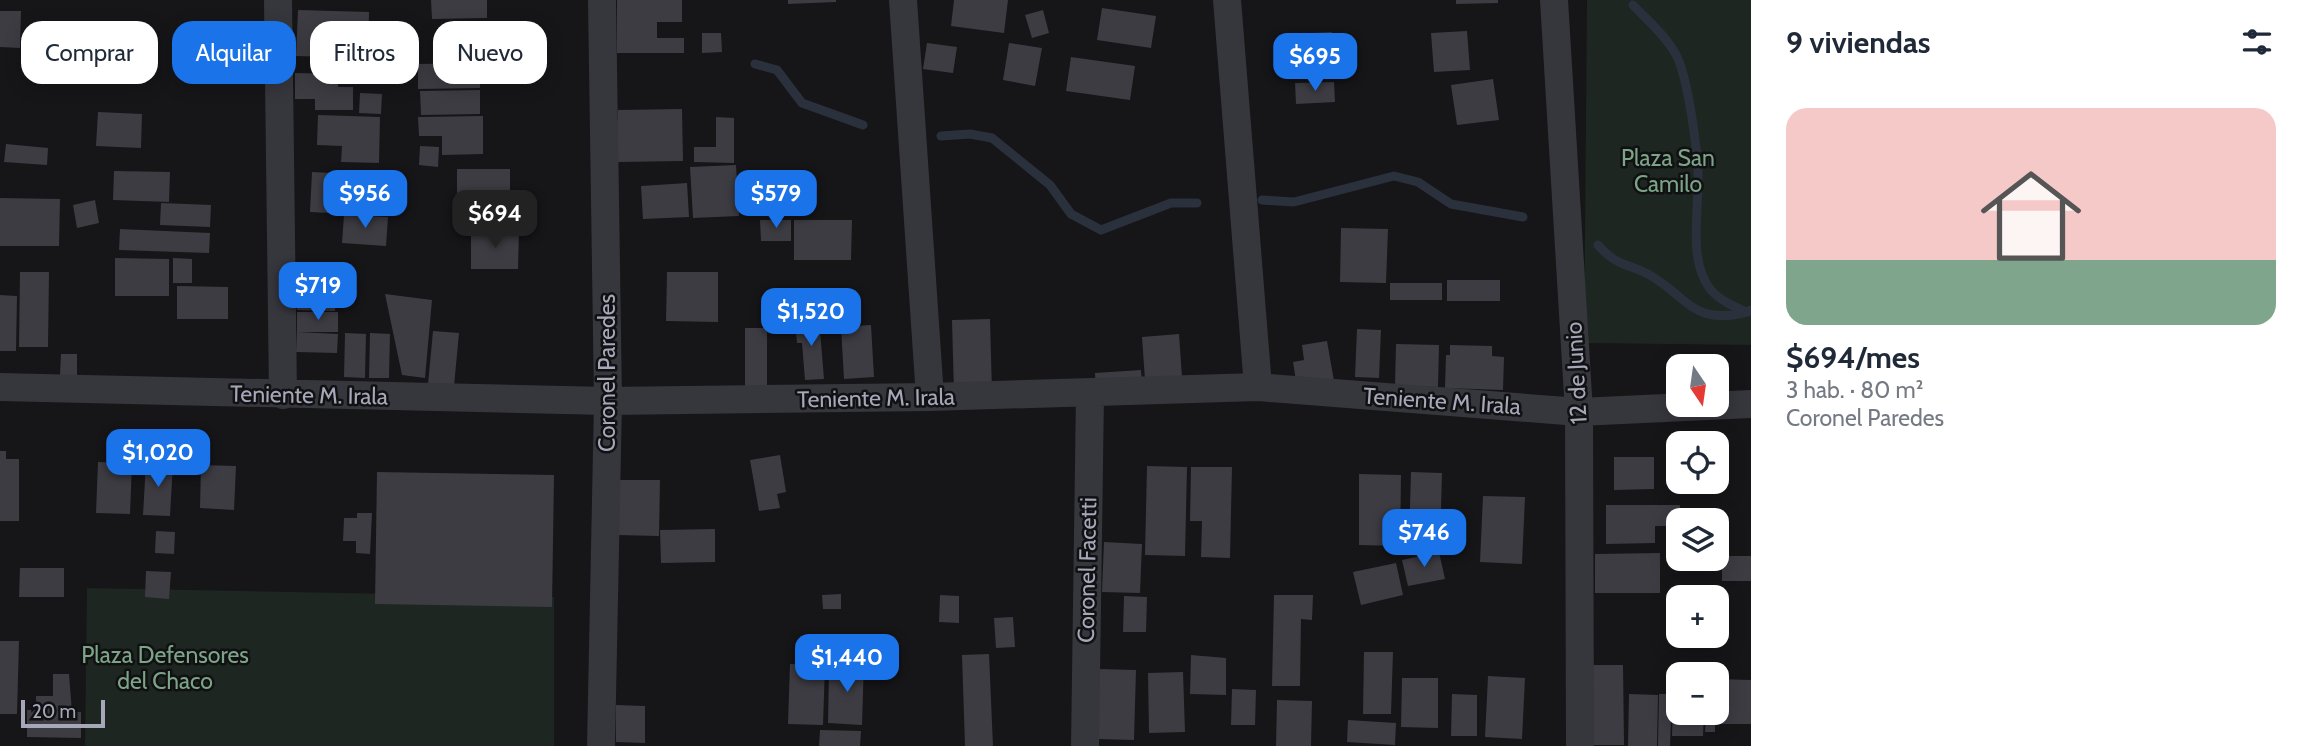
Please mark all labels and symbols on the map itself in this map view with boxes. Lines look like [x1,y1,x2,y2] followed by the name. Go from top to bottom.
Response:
[1274,34,1356,93] pin: $695
[1621,144,1715,198] park label: Plaza San Camilo
[324,170,406,230] pin: $956
[735,170,817,230] pin: $579
[454,190,536,250] pin: $694
[277,262,359,322] pin: $719
[754,288,868,348] pin: $1,520
[593,294,621,452] street label: Coronel Paredes
[1559,321,1593,425] street label: 12 de Junio
[1666,354,1729,416] north arrow
[230,380,388,410] street label: Teniente M. Irala
[1362,382,1522,420] street label: Teniente M. Irala
[797,383,955,413] street label: Teniente M. Irala
[101,430,215,489] pin: $1,020
[1072,497,1102,643] street label: Coronel Facetti
[1383,510,1465,569] pin: $746
[790,634,904,694] pin: $1,440
[81,641,249,695] park label: Plaza Defensores del Chaco
[21,697,105,729] scale bar

